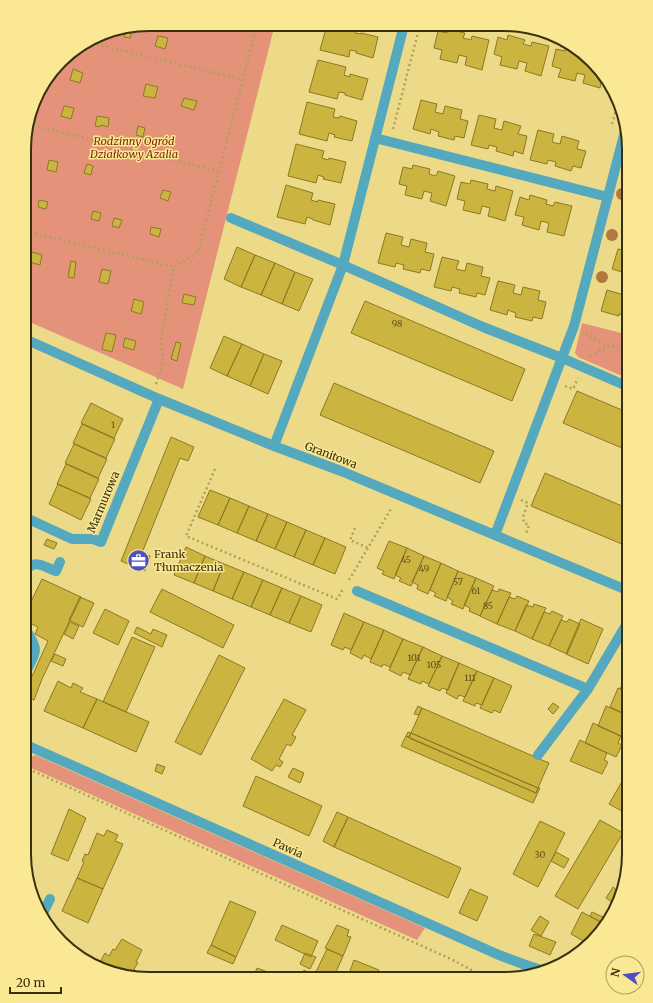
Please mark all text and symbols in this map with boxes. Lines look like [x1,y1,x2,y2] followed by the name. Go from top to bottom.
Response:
[89,134,178,161] park label: Rodzinny Ogród Działkowy Azalia
[392,318,402,329] house number: 98
[111,419,115,430] house number: 1
[303,439,359,471] street label: Granitowa
[84,469,122,535] street label: Marmurowa
[126,547,152,573] office icon: Frank Tłumaczenia
[154,547,223,574] place label: Frank Tłumaczenia
[401,554,411,565] house number: 45
[419,563,429,574] house number: 49
[453,576,463,587] house number: 57
[472,585,480,596] house number: 61
[483,600,493,611] house number: 85
[407,652,421,663] house number: 101
[427,659,441,670] house number: 105
[464,672,476,683] house number: 111
[271,835,305,861] street label: Pawia
[535,849,546,860] house number: 30
[605,955,645,995] north arrow
[607,966,623,978] text: N
[10,969,61,995] scale bar
[16,975,45,990] text: 20 m

